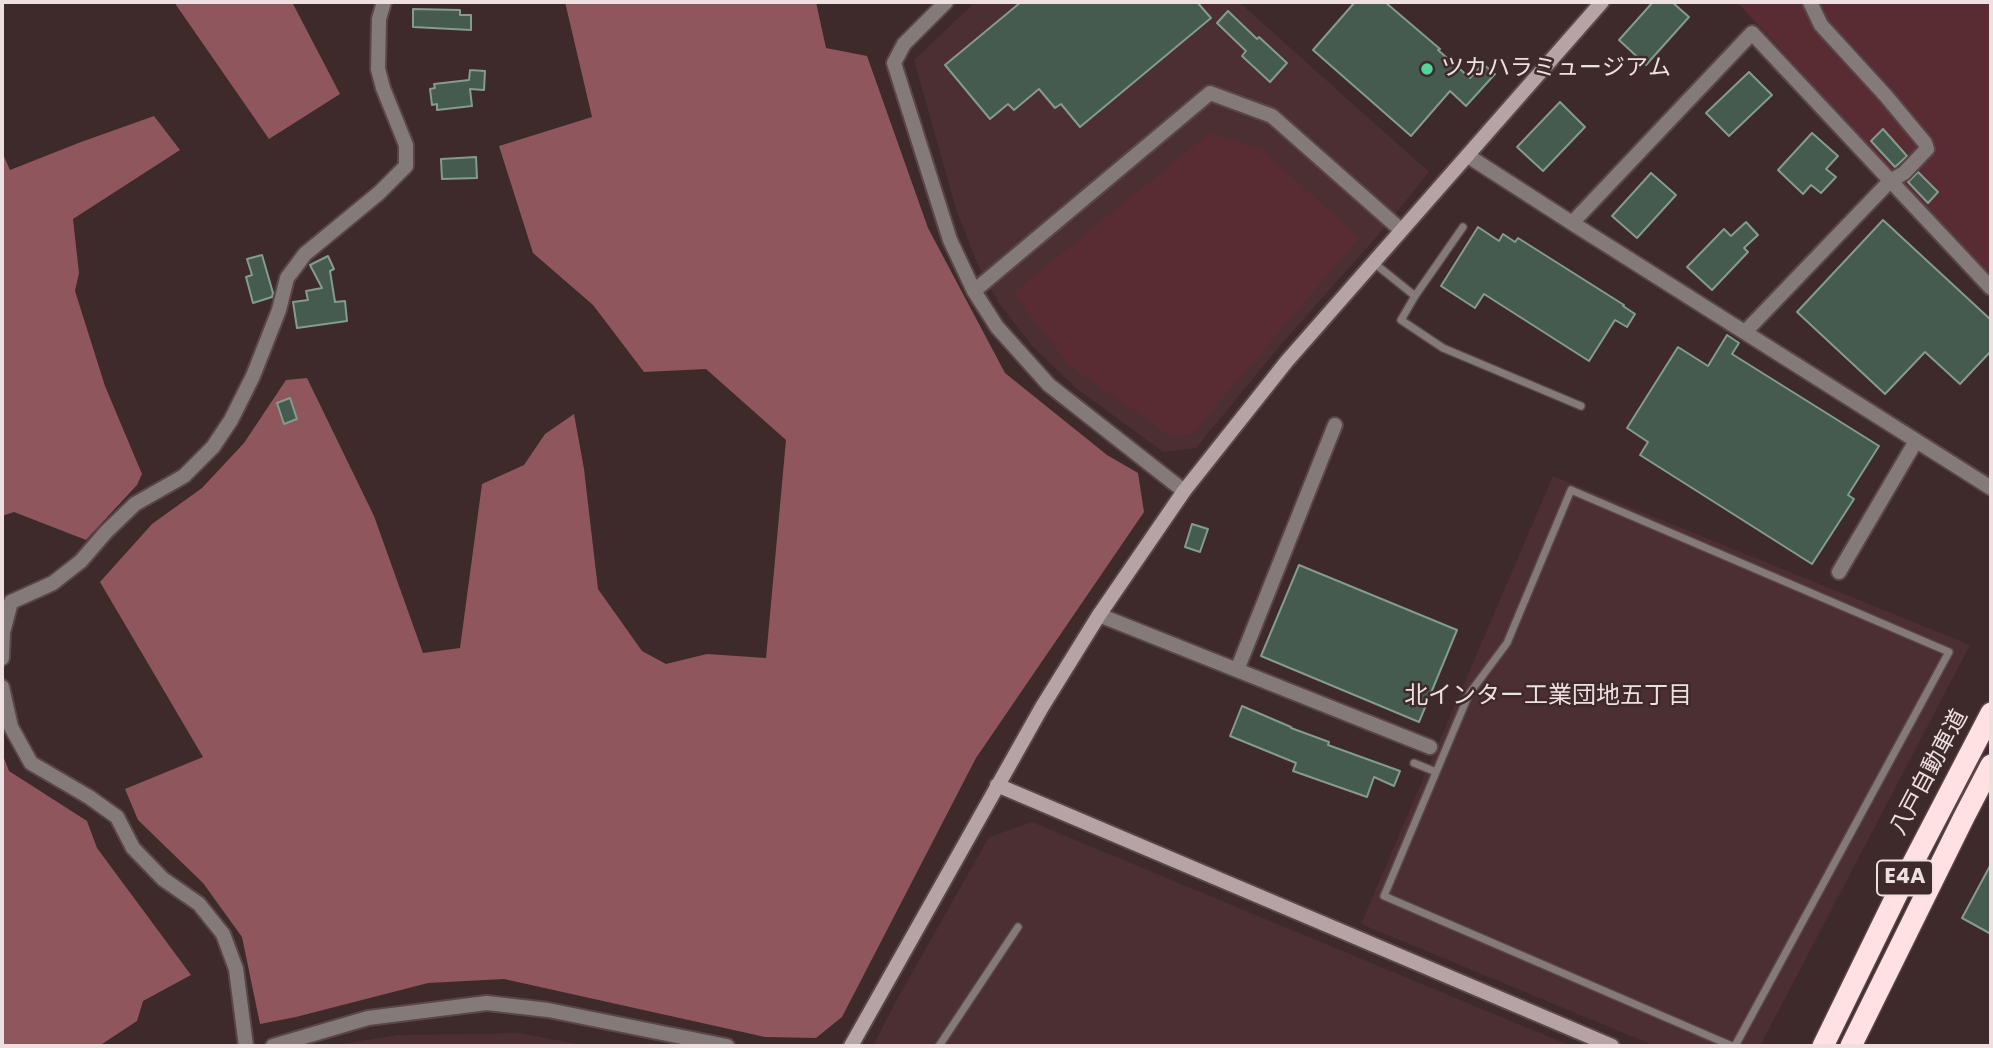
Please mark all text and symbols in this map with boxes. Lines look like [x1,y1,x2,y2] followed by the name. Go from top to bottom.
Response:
[1441,55,1671,83] place label: ツカハラミュージアム
[1419,61,1435,77] marker: ツカハラミュージアム
[1404,683,1692,711] district label: 北インター工業団地五丁目
[1885,706,1975,840] street label: 八戸自動車道
[1877,860,1933,896] road number: E4A

